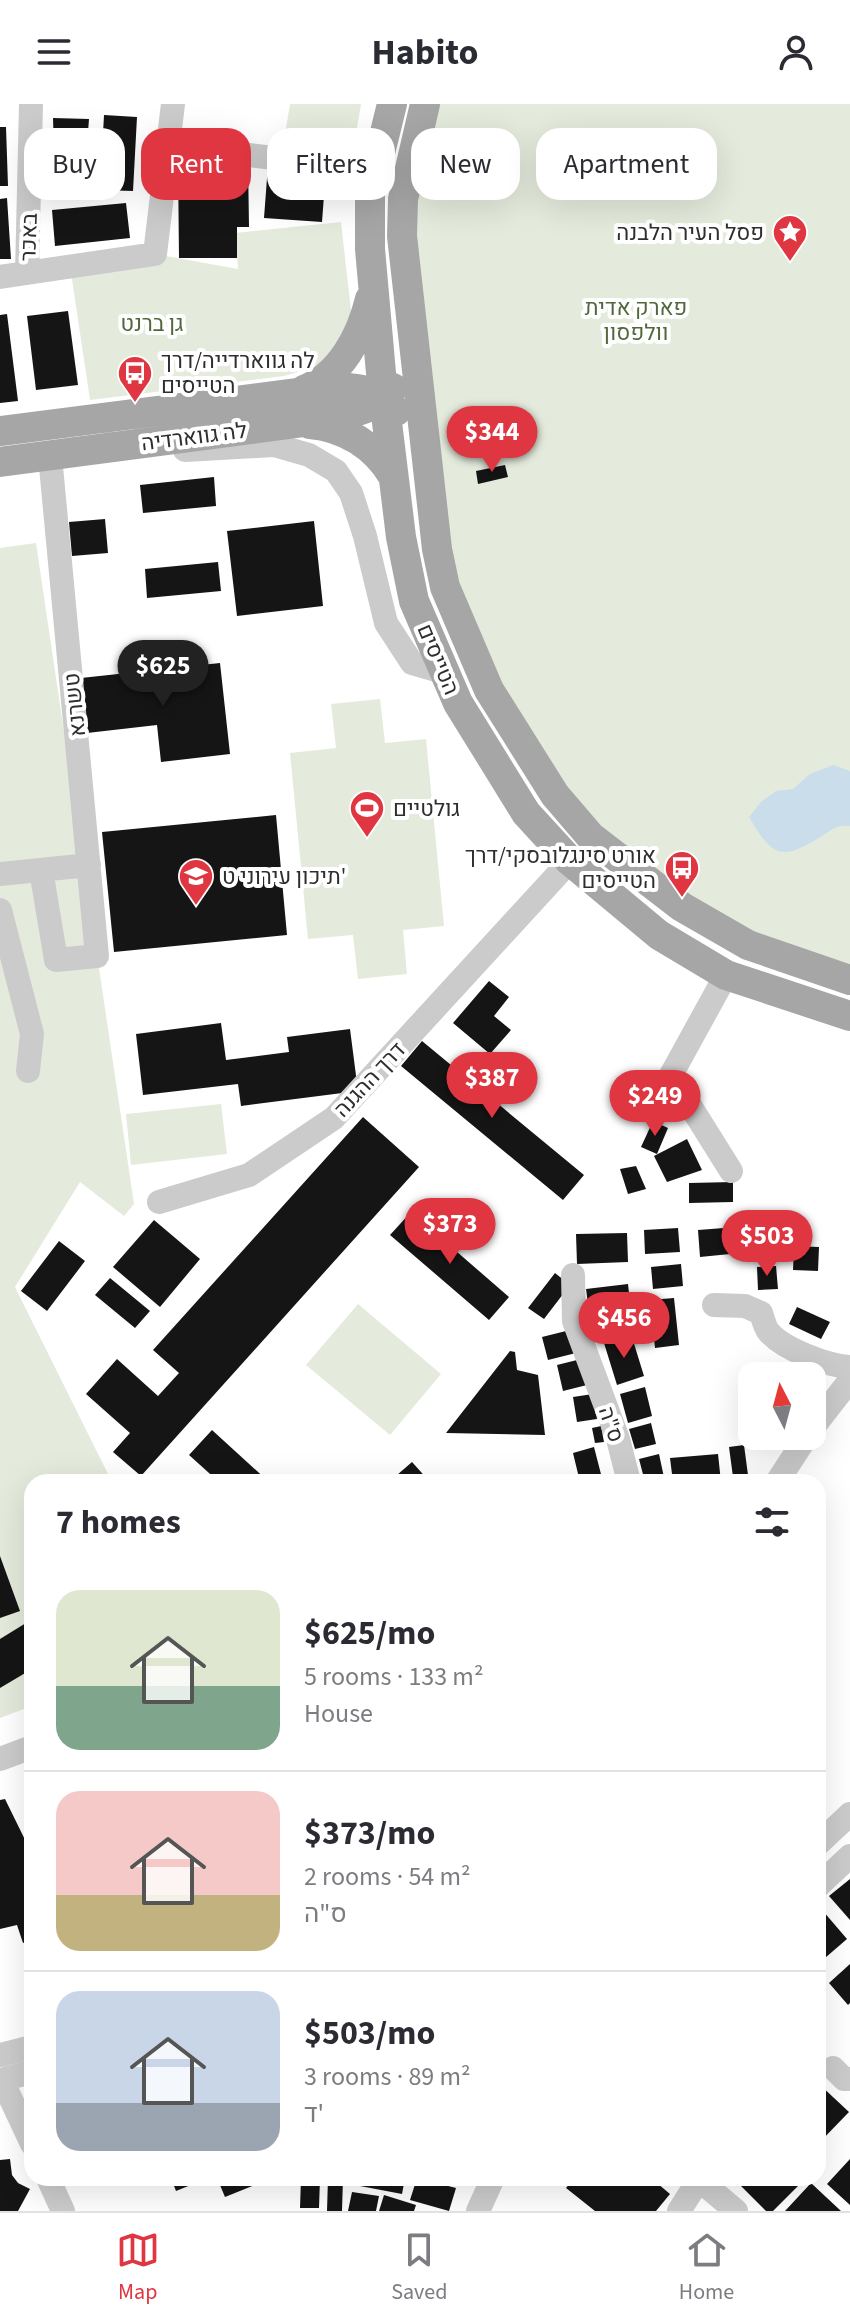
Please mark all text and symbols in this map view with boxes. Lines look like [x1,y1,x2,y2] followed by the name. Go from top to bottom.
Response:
[372,27,478,78] text: Habito
[32,30,76,74] icon: menu
[774,30,818,74] icon: person
[24,128,125,200] chip: Buy
[141,128,251,200] chip: Rent
[267,128,395,200] chip: Filters
[411,128,520,200] chip: New
[536,128,717,200] chip: Apartment
[12,212,46,262] street label: באכר
[771,213,809,263] place icon: פסל העיר הלבנה
[616,217,764,249] place label: פסל העיר הלבנה
[585,292,687,349] park label: פארק אדית וולפסון
[120,308,184,340] park label: גן ברנט
[161,345,315,402] place label: לה גווארדייה/דרך הטייסים
[116,354,154,404] bus stop icon: לה גווארדייה/דרך הטייסים
[445,406,539,474] pin: $344
[465,413,519,450] text: $344
[140,415,249,459] street label: לה גווארדיה
[409,619,467,700] street label: הטייסים
[116,640,210,708] pin: $625
[136,647,190,684] text: $625
[56,671,94,738] street label: טשרנא
[348,789,386,839] sports icon: גולטיים
[393,793,460,825] place label: גולטיים
[465,840,656,897] place label: אורט סינגלובסקי/דרך הטייסים
[663,849,701,899] bus stop icon: אורט סינגלובסקי/דרך הטייסים
[177,857,215,907] school or university icon: תיכון עירוני ט'
[222,861,346,893] place label: תיכון עירוני ט'
[326,1035,413,1125] street label: דרך ההגנה
[445,1052,539,1120] pin: $387
[465,1059,519,1096] text: $387
[608,1070,702,1138] pin: $249
[628,1077,682,1114] text: $249
[403,1198,497,1266] pin: $373
[423,1205,477,1242] text: $373
[720,1210,814,1278] pin: $503
[740,1217,794,1254] text: $503
[577,1292,671,1360] pin: $456
[597,1299,651,1336] text: $456
[738,1362,826,1450] north arrow
[738,1362,826,1450] map controls
[590,1402,632,1447] street label: ס"ה
[56,1498,181,1547] text: 7 homes
[750,1500,794,1544] icon: filters
[304,1609,435,1658] text: $625/mo
[120,1622,216,1718] icon: home
[304,1658,483,1695] text: 5 rooms · 133 m²
[304,1695,373,1732] text: House
[304,1809,435,1858] text: $373/mo
[120,1823,216,1919] icon: home
[304,1858,471,1895] text: 2 rooms · 54 m²
[304,1895,347,1932] text: ס"ה
[304,2009,435,2058] text: $503/mo
[120,2023,216,2119] icon: home
[304,2058,471,2095] text: 3 rooms · 89 m²
[304,2095,324,2132] text: ד'
[116,2228,160,2308] tab: Map
[391,2228,447,2308] tab: Saved
[679,2228,734,2308] tab: Home

